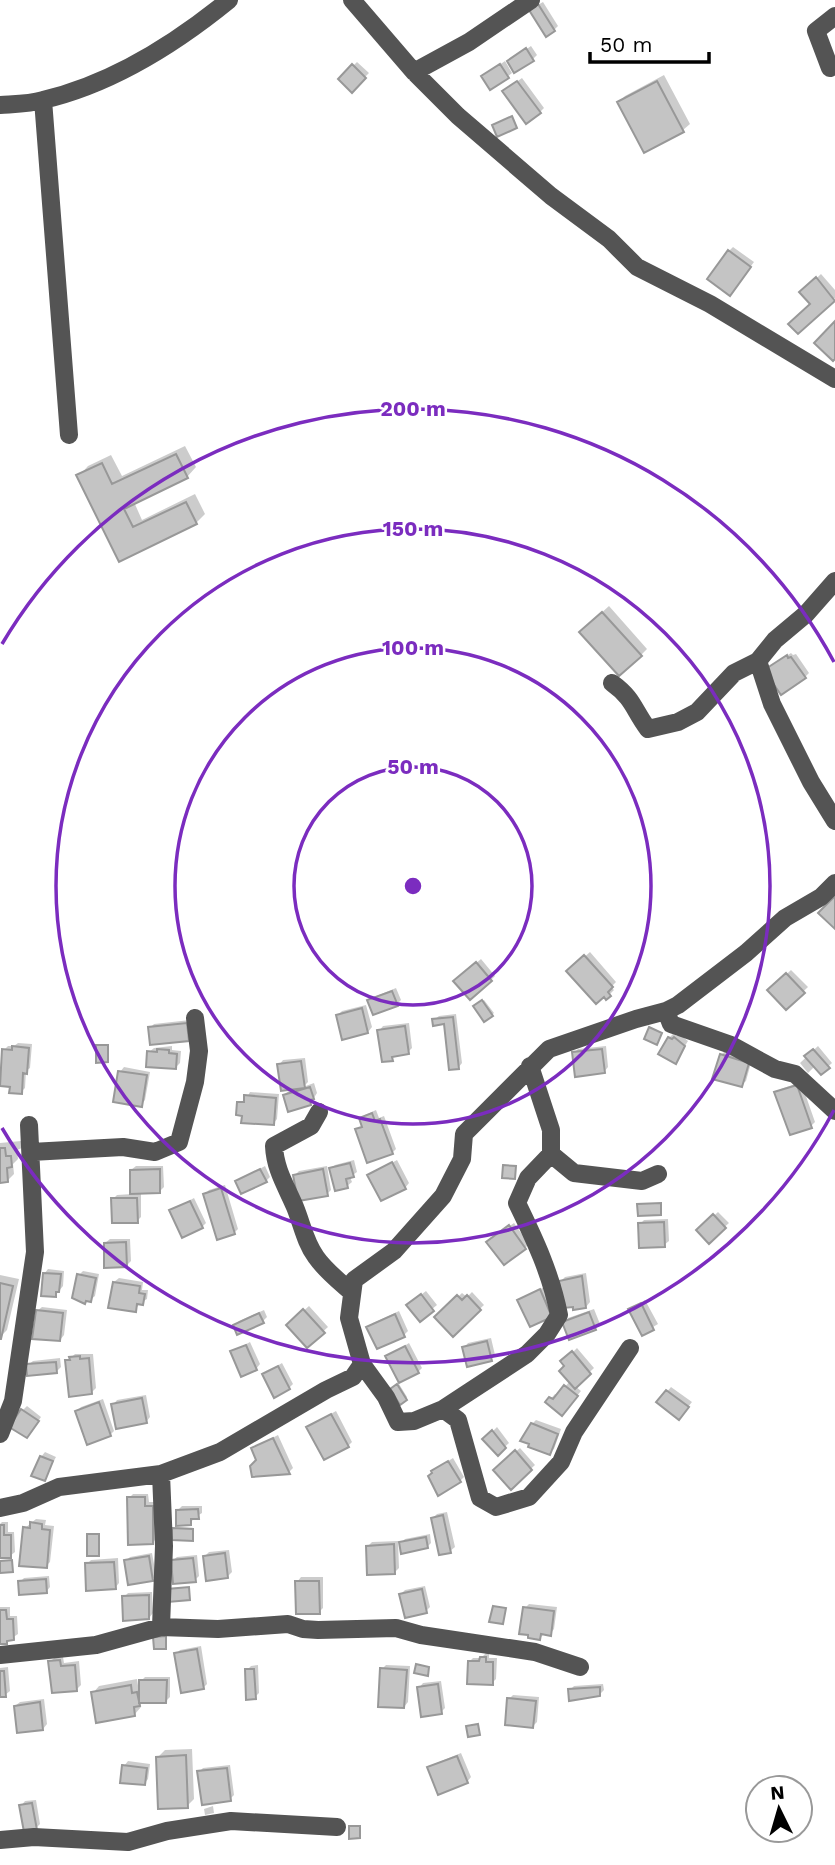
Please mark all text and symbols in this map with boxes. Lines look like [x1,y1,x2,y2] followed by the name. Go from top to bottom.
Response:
[590,21,709,65] scale bar
[600,32,652,57] text: 50 m
[380,396,446,421] text: 200 m
[383,516,443,541] text: 150 m
[382,635,444,660] text: 100 m
[387,754,439,779] text: 50 m
[401,874,425,898] centre of rings
[744,1774,814,1844] north arrow
[770,1780,786,1805] text: N

